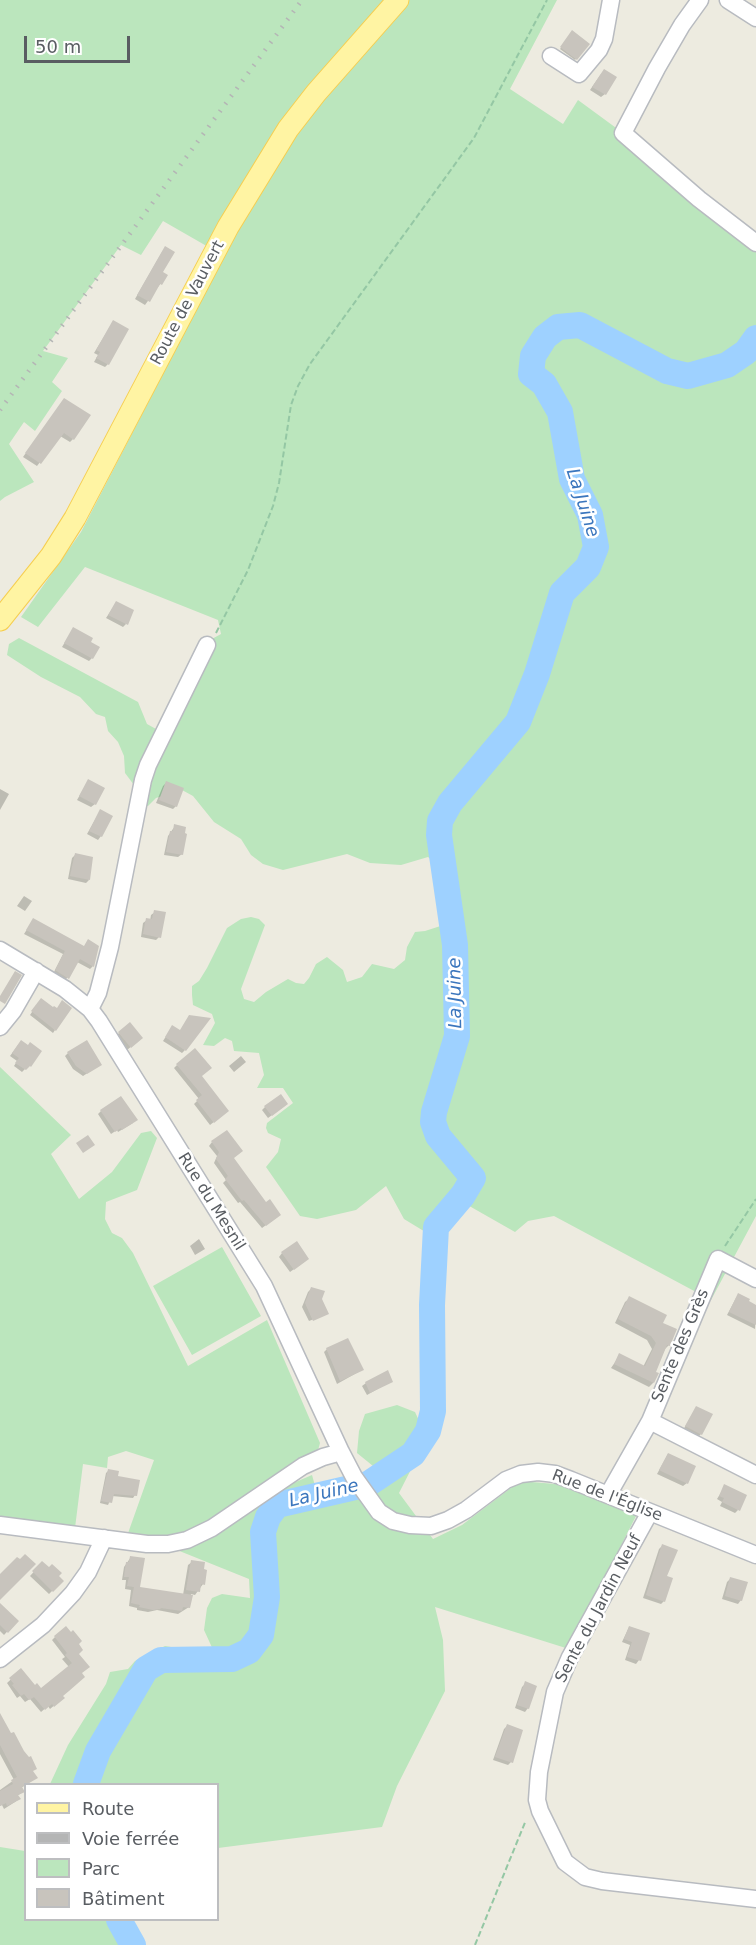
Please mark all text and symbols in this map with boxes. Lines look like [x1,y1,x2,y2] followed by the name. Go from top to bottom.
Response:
[27,24,134,62] scale bar
[35,36,81,57] text: 50 m
[147,237,229,369] street label: Route de Vauvert
[561,466,603,540] water label: La Juine
[445,957,467,1029] water label: La Juine
[173,1149,249,1255] street label: Rue du Mesnil
[648,1286,714,1406] street label: Sente des Grès
[549,1466,665,1526] street label: Rue de l'Église
[287,1475,361,1513] water label: La Juine
[552,1532,646,1686] street label: Sente du Jardin Neuf
[24,1783,219,1921] legend
[82,1798,134,1819] text: Route
[82,1828,179,1849] text: Voie ferrée
[82,1858,120,1879] text: Parc
[82,1888,165,1909] text: Bâtiment

